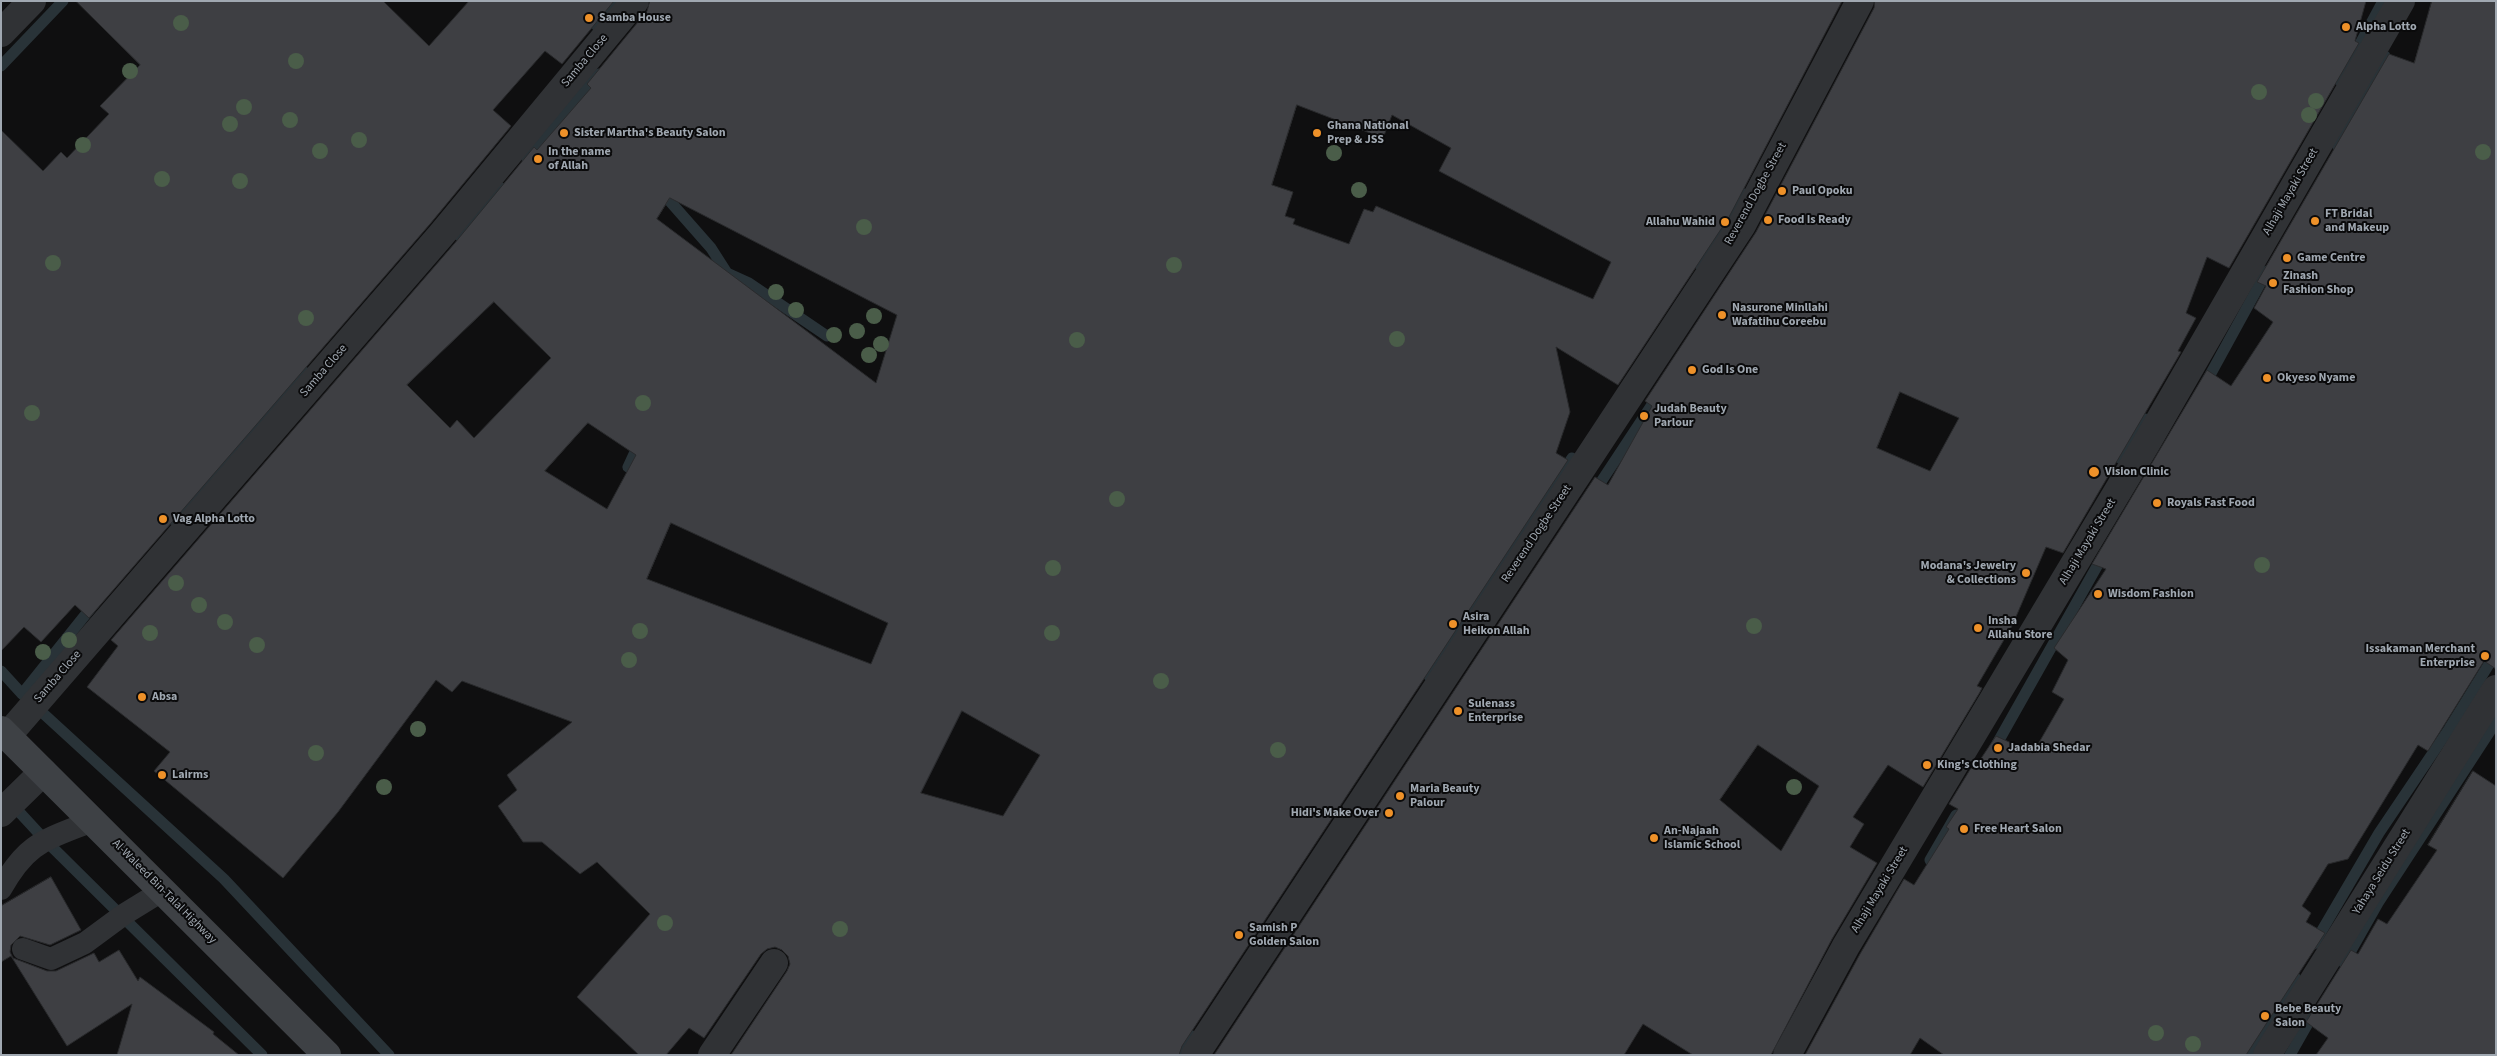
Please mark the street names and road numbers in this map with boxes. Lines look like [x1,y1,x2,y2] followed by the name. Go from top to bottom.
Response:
[559,32,611,90] street label: Samba Close
[1722,140,1790,248] street label: Reverend Dogbe Street
[2260,146,2322,238] street label: Alhaji Mayaki Street
[297,342,351,400] street label: Samba Close
[1499,482,1575,586] street label: Reverend Dogbe Street
[2057,496,2119,588] street label: Alhaji Mayaki Street
[31,648,85,706] street label: Samba Close
[2350,827,2414,917] street label: Yahaya Seidu Street
[109,837,219,947] street label: Al-Waleed Bin-Talal Highway
[1849,844,1911,936] street label: Alhaji Mayaki Street

